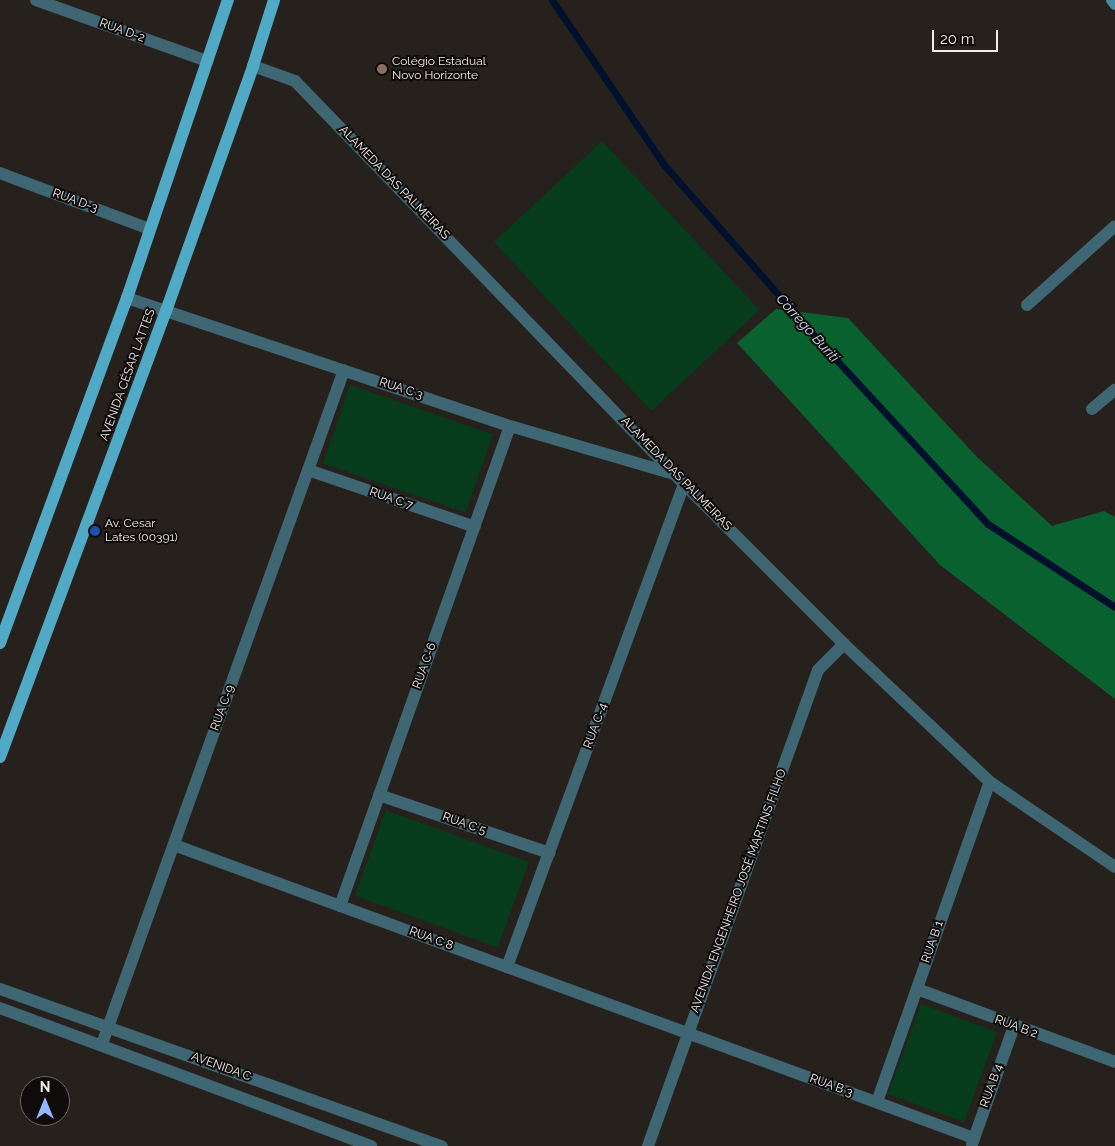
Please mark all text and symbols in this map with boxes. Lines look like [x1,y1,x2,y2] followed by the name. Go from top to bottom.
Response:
[97,16,147,46] street label: RUA D-2
[935,20,1001,52] scale bar
[940,30,975,48] text: 20 m
[392,55,486,83] place label: Colégio Estadual Novo Horizonte
[376,63,388,75] marker: Colégio Estadual Novo Horizonte
[336,123,452,243] street label: ALAMEDA DAS PALMEIRAS
[50,186,100,216] street label: RUA D-3
[773,290,843,366] water label: Córrego Buriti
[97,307,159,443] street label: AVENIDA CÉSAR LATTES
[377,375,425,403] street label: RUA C 3
[618,414,734,534] street label: ALAMEDA DAS PALMEIRAS
[367,485,415,513] street label: RUA C 7
[105,517,178,545] place label: Av. Cesar Lates (00391)
[89,525,101,537] marker: Av. Cesar Lates (00391)
[410,641,440,691] street label: RUA C-6
[208,683,238,733] street label: RUA C-9
[581,701,611,751] street label: RUA C-4
[688,767,790,1015] street label: AVENIDA ENGENHEIRO JOSÉ MARTINS FILHO
[440,810,488,838] street label: RUA C 5
[919,919,947,965] street label: RUA B 1
[407,924,455,954] street label: RUA C 8
[992,1013,1040,1041] street label: RUA B 2
[189,1049,253,1085] street label: AVENIDA C
[977,1062,1007,1110] street label: RUA B 4
[807,1072,855,1100] street label: RUA B 3
[20,1076,70,1126] north arrow
[40,1079,50,1095] text: N

